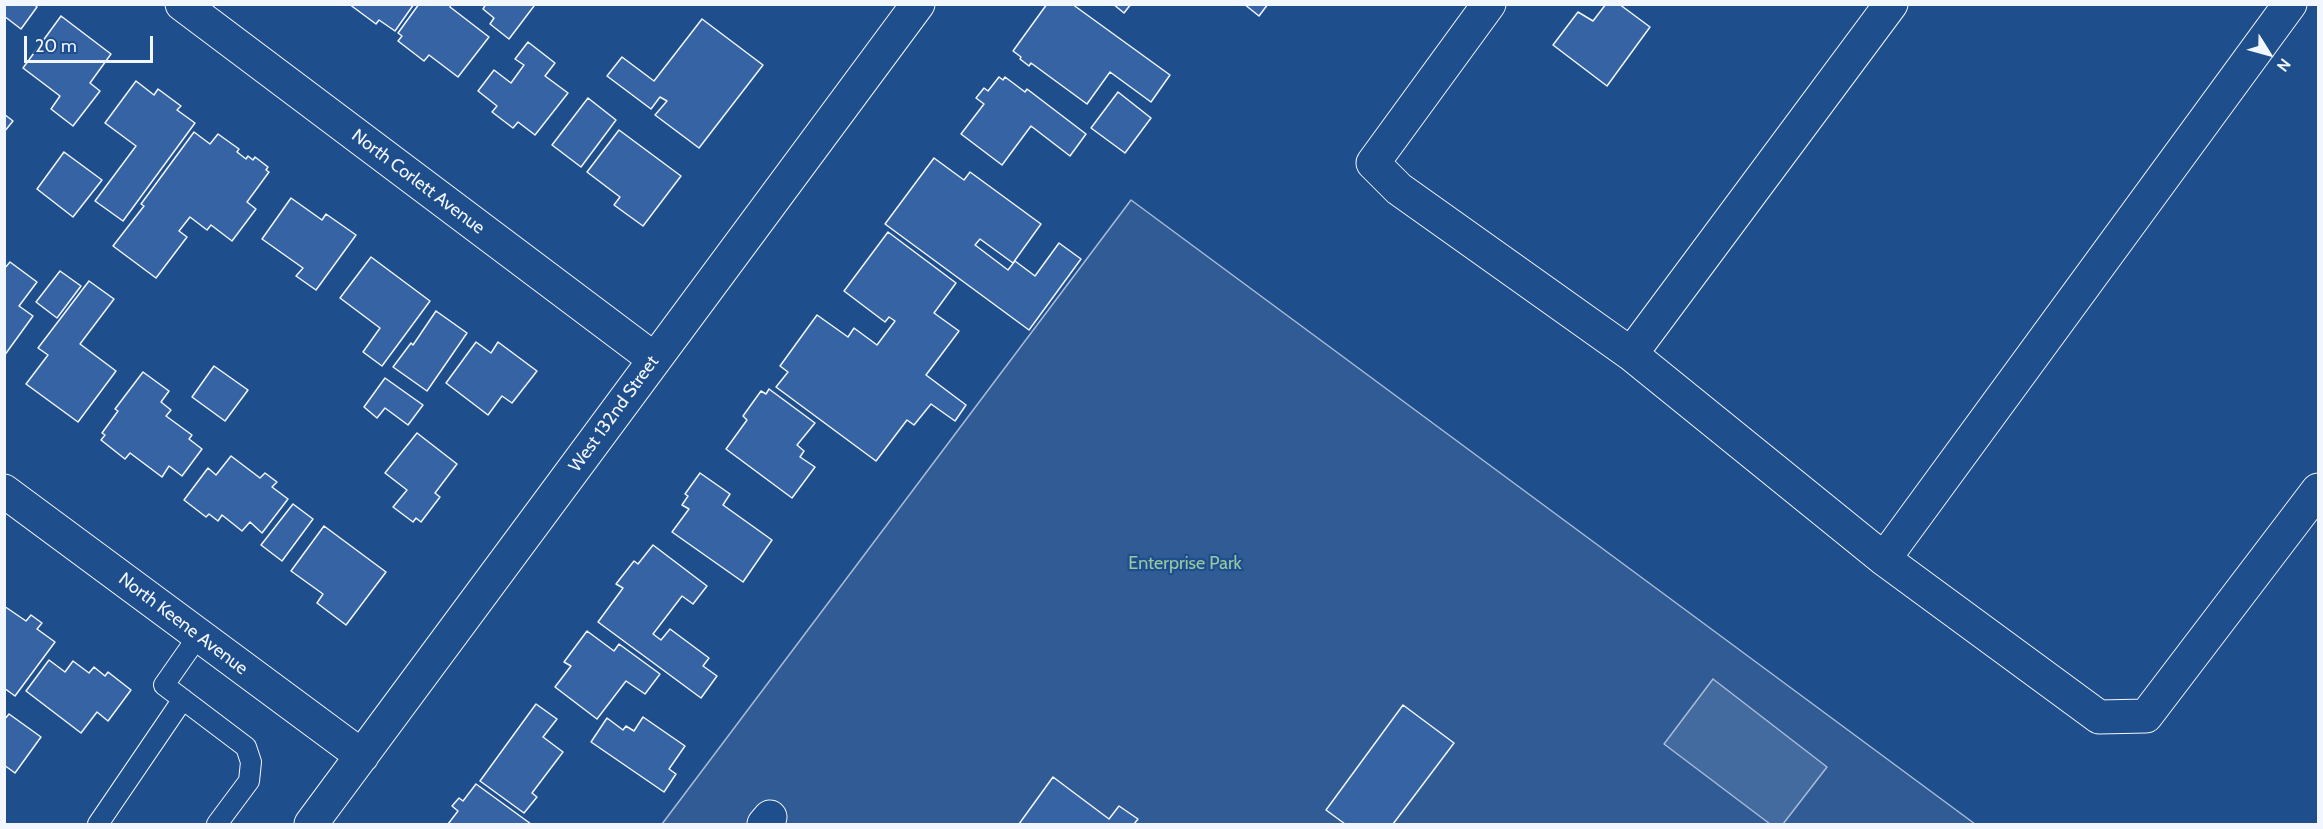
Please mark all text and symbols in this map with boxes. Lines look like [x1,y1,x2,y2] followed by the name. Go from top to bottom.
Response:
[27,24,156,62] scale bar
[2239,24,2299,84] north arrow
[35,35,77,57] text: 20 m
[2273,55,2295,75] text: N
[347,125,489,239] street label: North Corlett Avenue
[565,352,663,476] street label: West 132nd Street
[1128,553,1242,575] park label: Enterprise Park
[114,568,252,680] street label: North Keene Avenue

